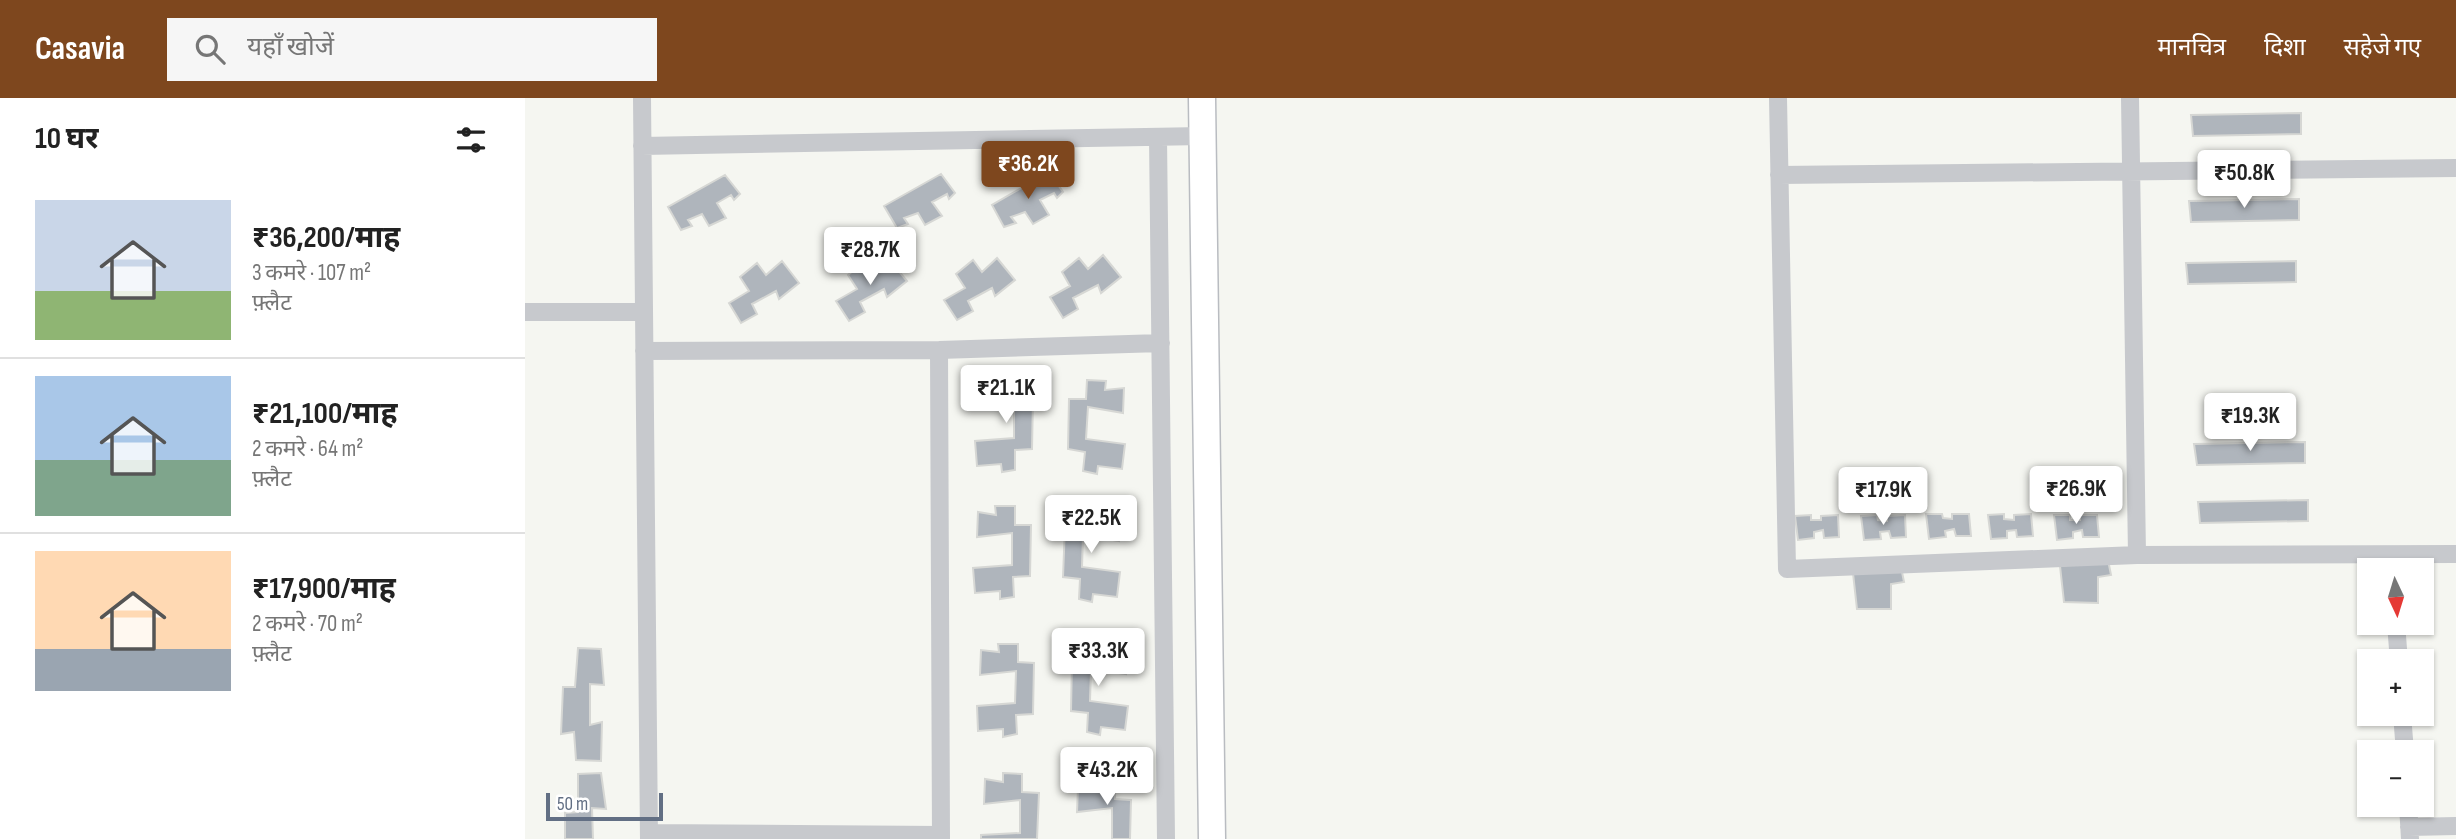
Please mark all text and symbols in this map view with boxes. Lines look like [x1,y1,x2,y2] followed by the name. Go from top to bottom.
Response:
[167,18,657,81] search box
[35,29,125,69] text: Casavia
[191,30,229,68] icon: search
[247,32,334,63] text: यहाँ खोजें
[2158,33,2226,62] text: मानचित्र
[2264,33,2306,62] text: दिशा
[2344,33,2421,62] text: सहेजे गए
[35,121,98,157] text: 10 घर
[452,121,490,159] icon: filters
[971,141,1085,201] pin: ₹36.2K
[997,150,1059,178] text: ₹36.2K
[2187,150,2301,210] pin: ₹50.8K
[2213,159,2275,187] text: ₹50.8K
[252,220,400,256] text: ₹36,200/माह
[91,228,175,312] icon: home
[813,228,927,287] pin: ₹28.7K
[840,236,900,264] text: ₹28.7K
[252,259,371,287] text: 3 कमरे · 107 m²
[252,289,292,317] text: फ़्लैट
[949,366,1063,425] pin: ₹21.1K
[977,374,1035,402] text: ₹21.1K
[2193,394,2307,453] pin: ₹19.3K
[252,396,397,432] text: ₹21,100/माह
[2220,402,2280,430] text: ₹19.3K
[91,404,175,488] icon: home
[252,435,364,463] text: 2 कमरे · 64 m²
[252,465,292,493] text: फ़्लैट
[2019,466,2133,526] pin: ₹26.9K
[1826,468,1940,527] pin: ₹17.9K
[2046,475,2106,503] text: ₹26.9K
[1854,476,1912,504] text: ₹17.9K
[1034,496,1148,555] pin: ₹22.5K
[1061,504,1121,532] text: ₹22.5K
[2357,558,2434,635] north arrow
[2357,558,2434,817] map controls
[252,571,396,607] text: ₹17,900/माह
[91,579,175,663] icon: home
[252,610,363,638] text: 2 कमरे · 70 m²
[1041,628,1155,688] pin: ₹33.3K
[1068,637,1128,665] text: ₹33.3K
[252,640,292,668] text: फ़्लैट
[2357,649,2434,726] button: +
[2357,740,2434,817] button: −
[1050,748,1164,807] pin: ₹43.2K
[1076,756,1138,784] text: ₹43.2K
[546,790,663,822] scale bar
[557,793,588,816] text: 50 m

